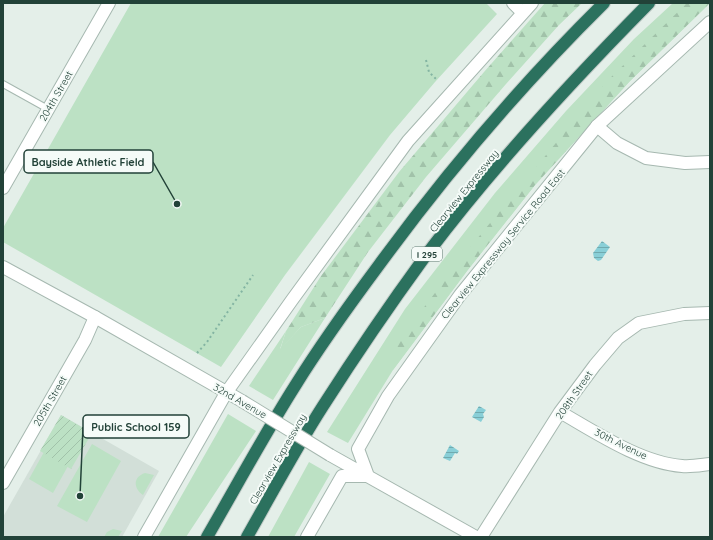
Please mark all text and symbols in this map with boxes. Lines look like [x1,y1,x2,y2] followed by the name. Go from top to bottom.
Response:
[36,68,76,123] street label: 204th Street
[427,147,501,235] street label: Clearview Expressway
[24,150,153,173] callout: Bayside Athletic Field
[31,155,145,169] text: Bayside Athletic Field
[438,166,568,322] street label: Clearview Expressway Service Road East
[412,247,442,261] road number: I 295
[553,368,596,422] street label: 208th Street
[30,373,70,429] street label: 205th Street
[211,380,269,422] street label: 32nd Avenue
[247,411,309,507] street label: Clearview Expressway
[83,415,189,438] callout: Public School 159
[91,420,181,434] text: Public School 159
[592,426,650,463] street label: 30th Avenue

